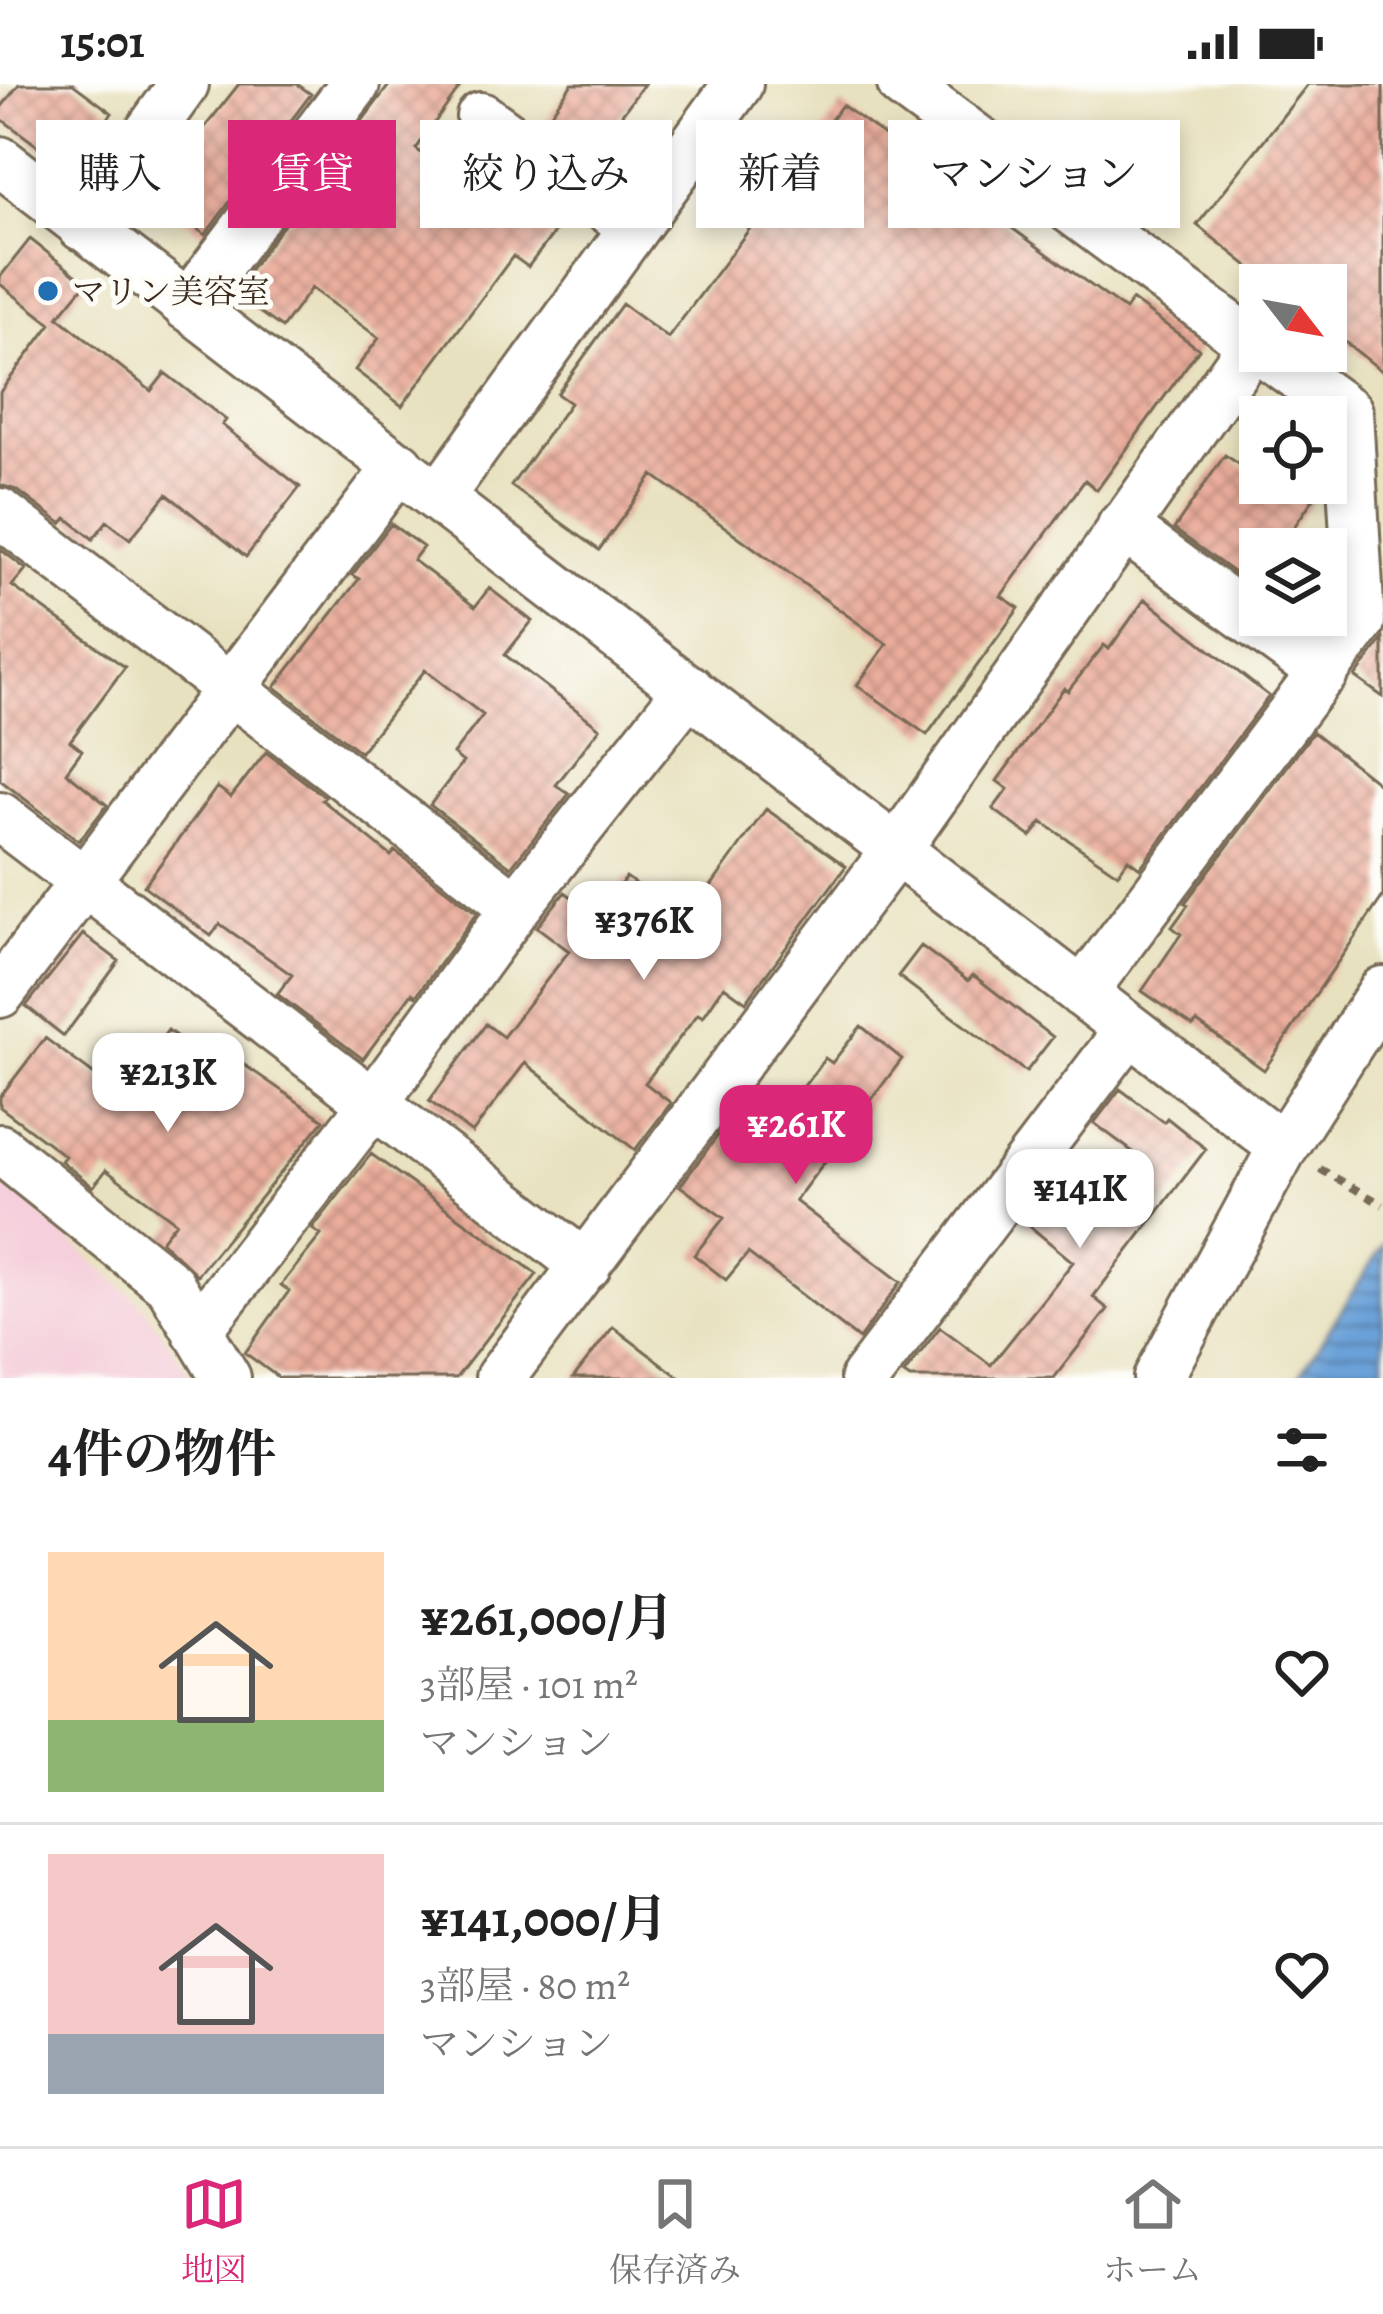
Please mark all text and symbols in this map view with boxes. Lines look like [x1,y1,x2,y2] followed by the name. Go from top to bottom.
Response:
[60,11,145,73] text: 15:01
[36,120,204,228] chip: 購入
[228,120,396,228] chip: 賃貸
[420,120,672,228] chip: 絞り込み
[696,120,864,228] chip: 新着
[888,120,1180,228] chip: マンション
[1239,264,1347,372] north arrow
[1239,264,1347,636] map controls
[72,269,270,314] place label: マリン美容室
[35,278,61,304] marker: マリン美容室
[1239,396,1347,504] button: locate
[1239,528,1347,636] button: layers
[560,881,728,983] pin: ¥376K
[594,893,694,946] text: ¥376K
[84,1033,252,1135] pin: ¥213K
[119,1045,217,1098] text: ¥213K
[712,1085,880,1187] pin: ¥261K
[746,1097,846,1150] text: ¥261K
[996,1149,1164,1251] pin: ¥141K
[1033,1161,1127,1214] text: ¥141K
[1269,1417,1335,1483] icon: filters
[48,1419,276,1489] text: 4件の物件
[420,1583,674,1653] text: ¥261,000/月
[144,1600,288,1744] icon: home
[1269,1639,1335,1705] icon: heart
[420,1658,638,1711] text: 3部屋 · 101 m²
[420,1716,613,1769] text: マンション
[420,1884,668,1954] text: ¥141,000/月
[144,1902,288,2046] icon: home
[1269,1941,1335,2007] icon: heart
[420,1959,630,2012] text: 3部屋 · 80 m²
[420,2017,613,2070] text: マンション
[181,2171,247,2292] tab: 地図
[609,2171,741,2292] tab: 保存済み
[1103,2171,1202,2292] tab: ホーム

